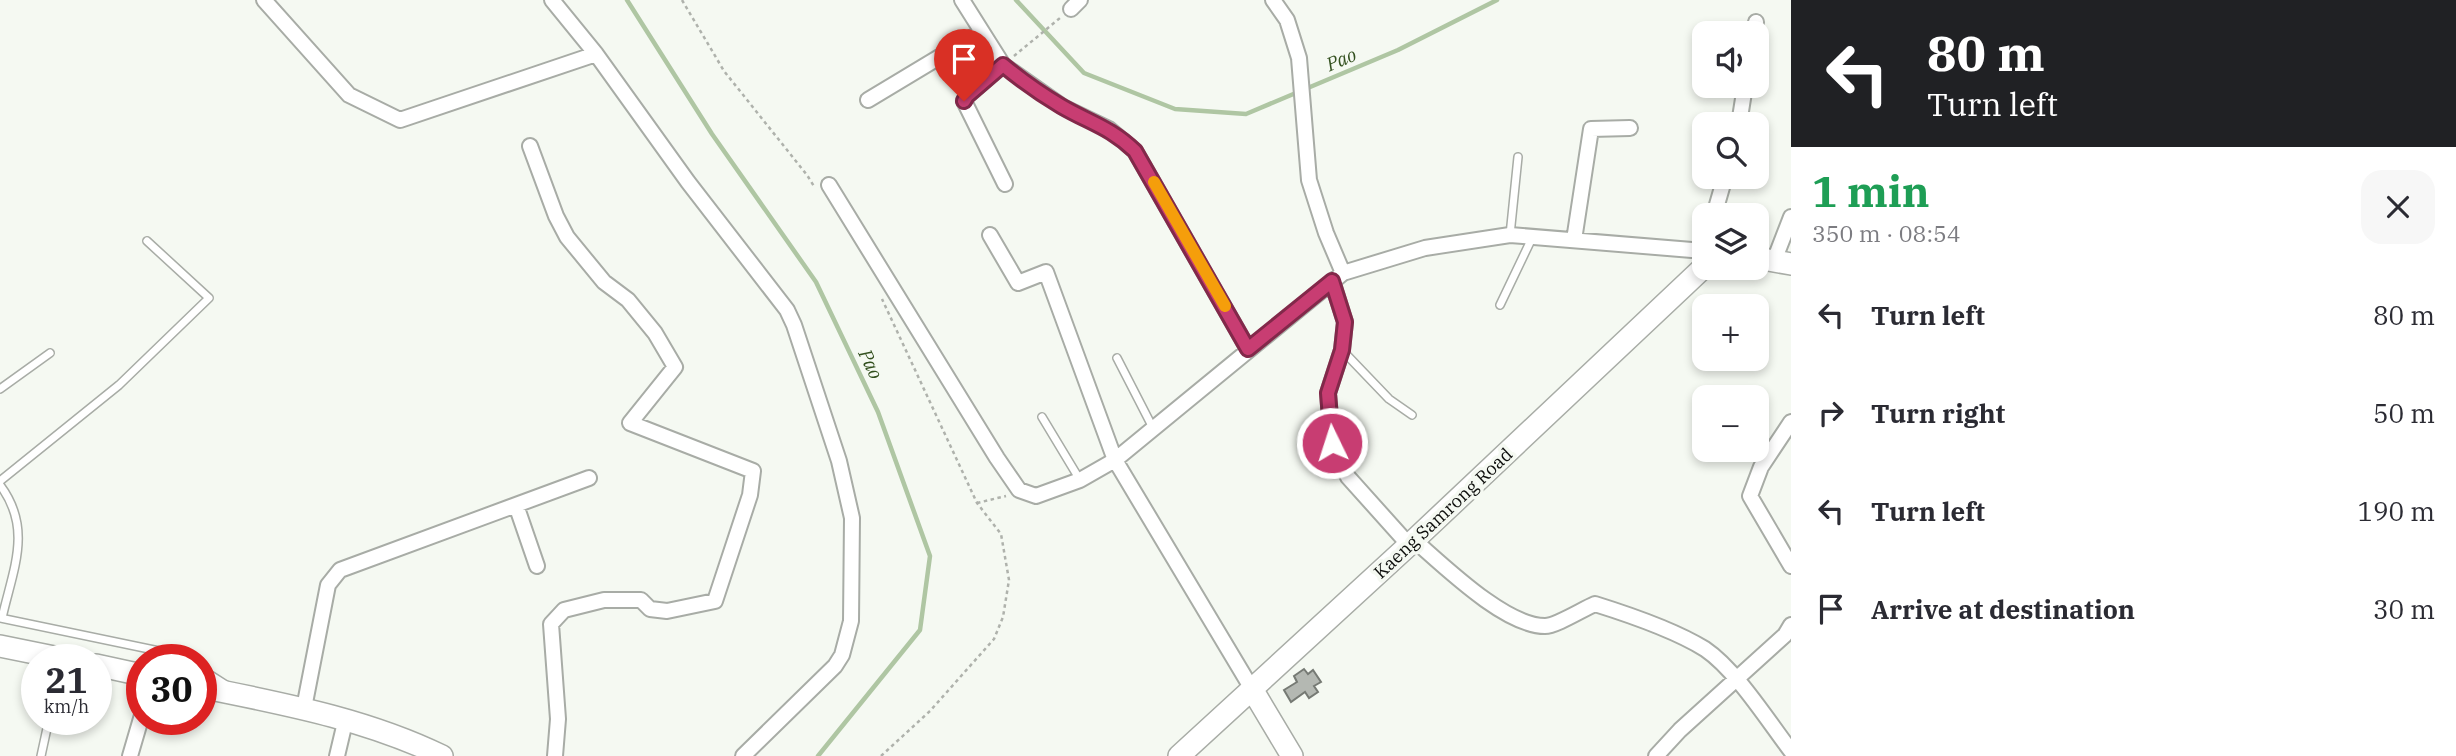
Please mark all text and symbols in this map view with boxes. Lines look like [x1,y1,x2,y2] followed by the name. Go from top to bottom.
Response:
[1692,21,1769,462] map controls
[1692,21,1769,98] button: sound
[1927,21,2045,84] text: 80 m
[1812,28,1903,119] icon: left
[934,29,994,101] pin
[945,40,983,78] icon: arrive
[1321,42,1360,76] water label: Pao
[1927,83,2058,125] text: Turn left
[1692,112,1769,189] button: search
[1812,164,1930,219] text: 1 min
[2361,170,2435,244] button: close
[1692,203,1769,280] button: layers
[1812,218,1961,248] text: 350 m · 08:54
[1692,294,1769,371] button: +
[1812,296,1850,334] icon: left
[1871,298,1985,332] text: Turn left
[2373,298,2435,332] text: 80 m
[853,344,889,383] water label: Pao
[1692,385,1769,462] button: −
[1812,394,1850,432] icon: right
[1871,396,2005,430] text: Turn right
[2373,396,2435,430] text: 50 m
[1295,406,1369,480] position arrow
[1369,443,1517,583] street label: Kaeng Samrong Road
[1812,492,1850,530] icon: left
[1871,494,1985,528] text: Turn left
[2357,494,2435,528] text: 190 m
[1812,590,1850,628] icon: arrive
[1871,592,2135,626] text: Arrive at destination
[2373,592,2435,626] text: 30 m
[126,644,217,735] speed limit sign: 30
[45,657,88,703] text: 21
[44,695,89,718] text: km/h

